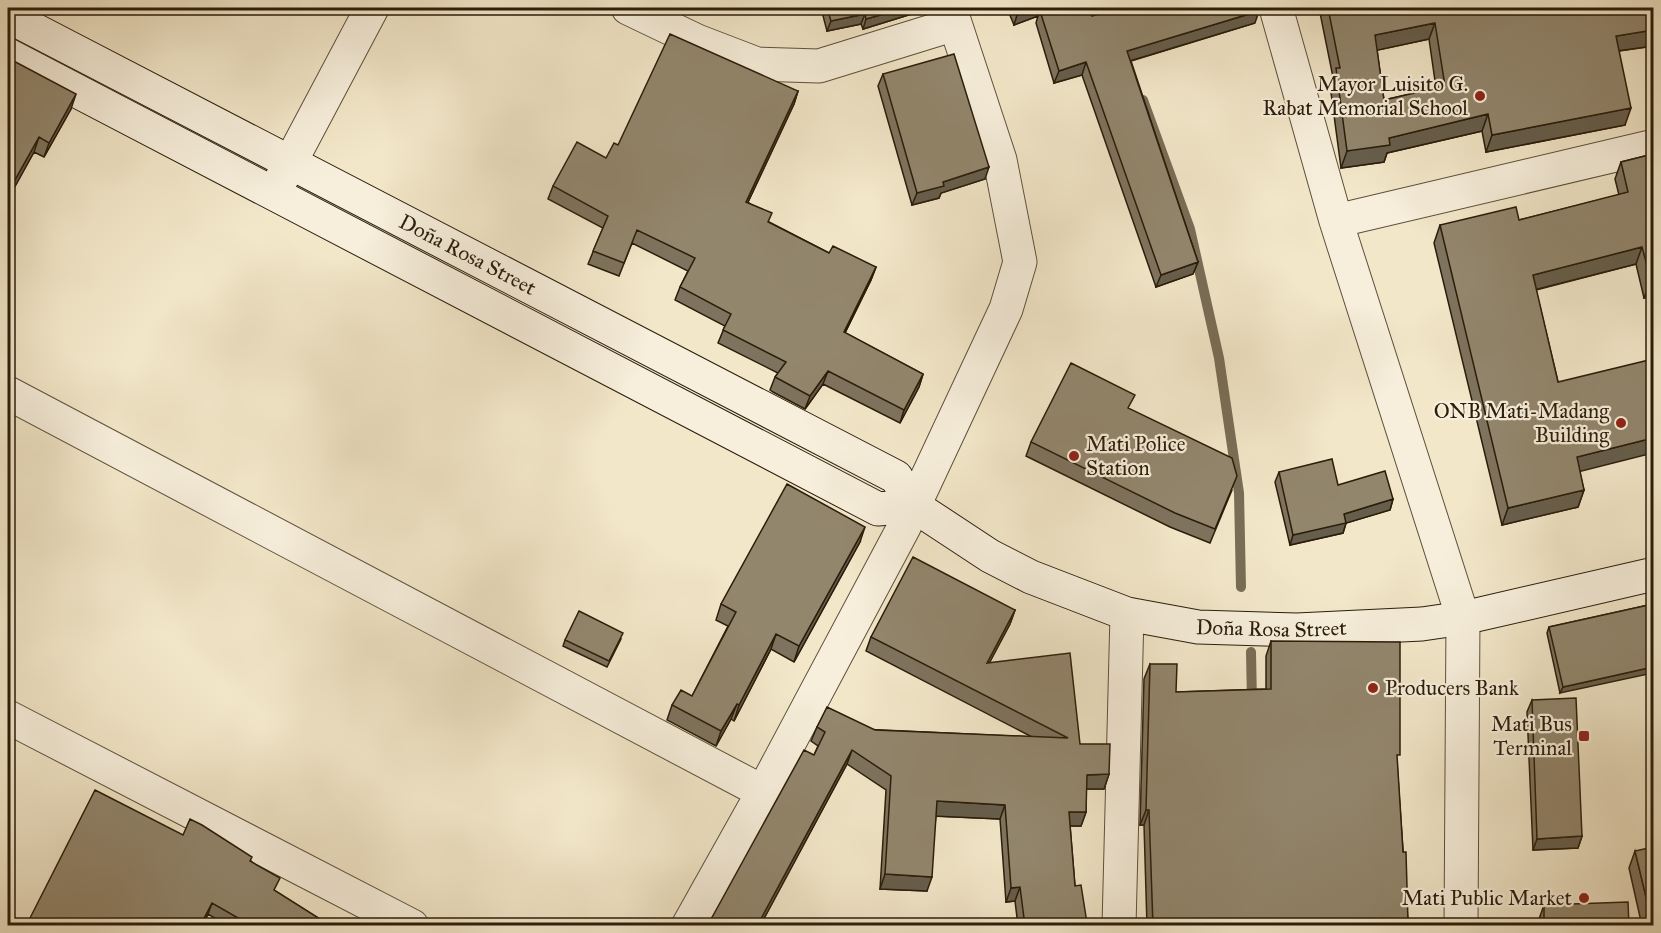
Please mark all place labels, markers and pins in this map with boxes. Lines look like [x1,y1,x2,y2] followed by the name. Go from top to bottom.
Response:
[1263,71,1468,121] place label: Mayor Luisito G. Rabat Memorial School
[1473,89,1487,103] marker: Mayor Luisito G. Rabat Memorial School
[1434,398,1609,448] place label: ONB Mati-Madang Building
[1614,416,1628,430] marker: ONB Mati-Madang Building
[1086,431,1186,481] place label: Mati Police Station
[1067,449,1081,463] marker: Mati Police Station
[1385,675,1519,701] place label: Producers Bank
[1366,681,1380,695] marker: Producers Bank
[1491,711,1572,761] place label: Mati Bus Terminal
[1577,729,1591,743] marker: Mati Bus Terminal
[1402,885,1573,911] place label: Mati Public Market
[1577,891,1591,905] marker: Mati Public Market

